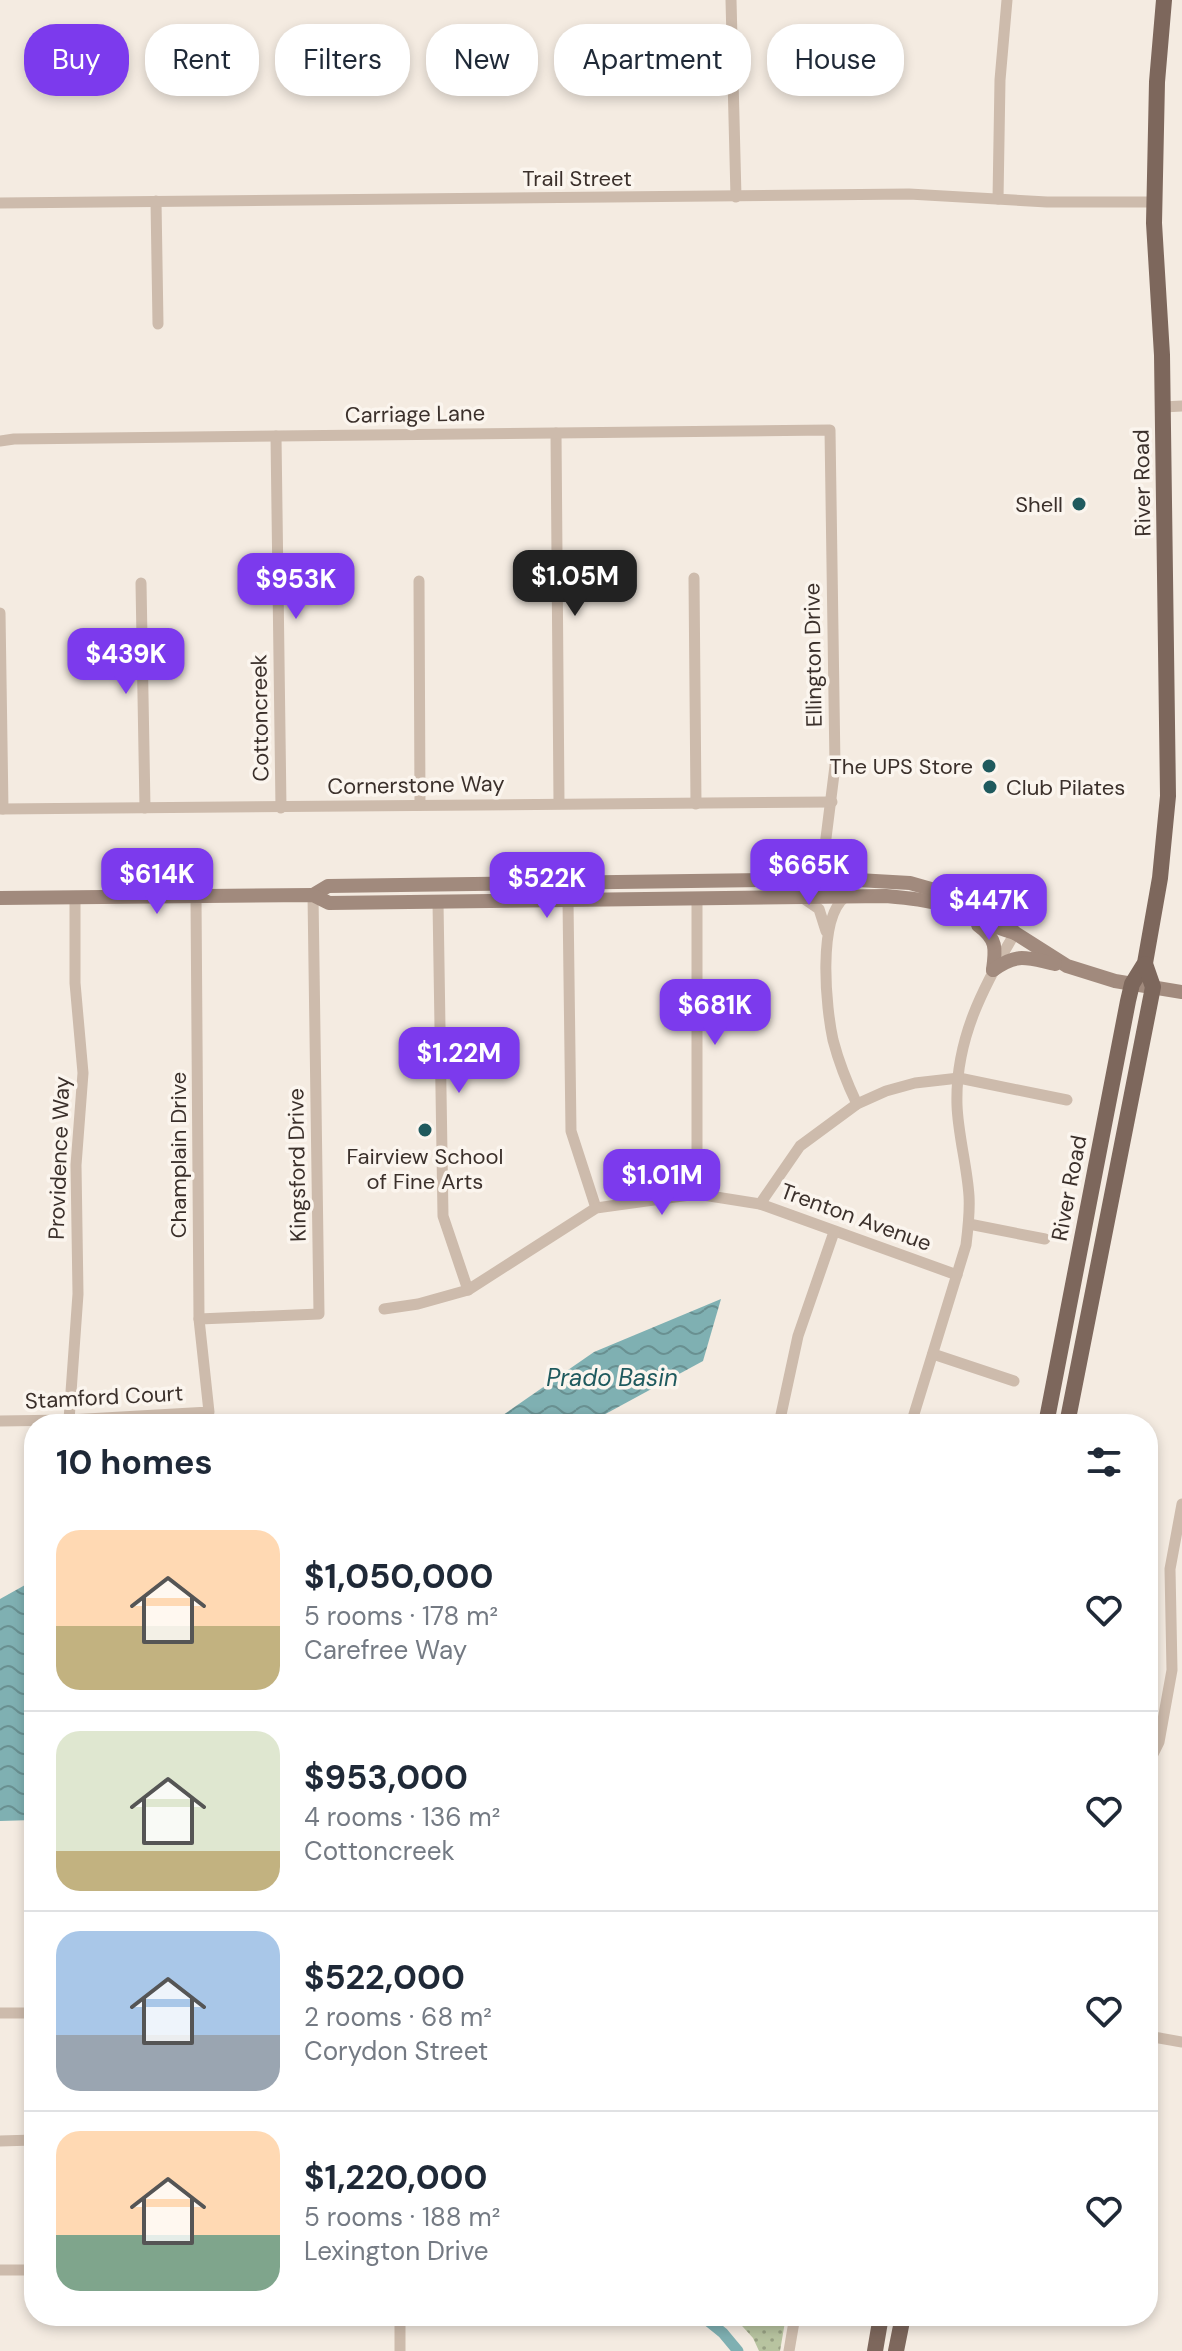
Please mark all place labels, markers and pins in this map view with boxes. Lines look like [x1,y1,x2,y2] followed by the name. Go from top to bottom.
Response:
[1015,490,1063,519] place label: Shell
[1070,495,1088,513] marker: Shell
[510,550,640,618] pin: $1.05M
[240,553,352,621] pin: $953K
[70,628,182,696] pin: $439K
[830,752,973,781] place label: The UPS Store
[980,757,998,775] marker: The UPS Store
[1006,773,1125,802] place label: Club Pilates
[981,778,999,796] marker: Club Pilates
[753,839,865,907] pin: $665K
[101,848,213,916] pin: $614K
[491,852,603,920] pin: $522K
[933,874,1045,942] pin: $447K
[659,979,771,1047] pin: $681K
[394,1027,524,1095] pin: $1.22M
[416,1121,434,1139] marker: Fairview School of Fine Arts
[347,1142,503,1196] place label: Fairview School of Fine Arts
[597,1149,727,1217] pin: $1.01M

